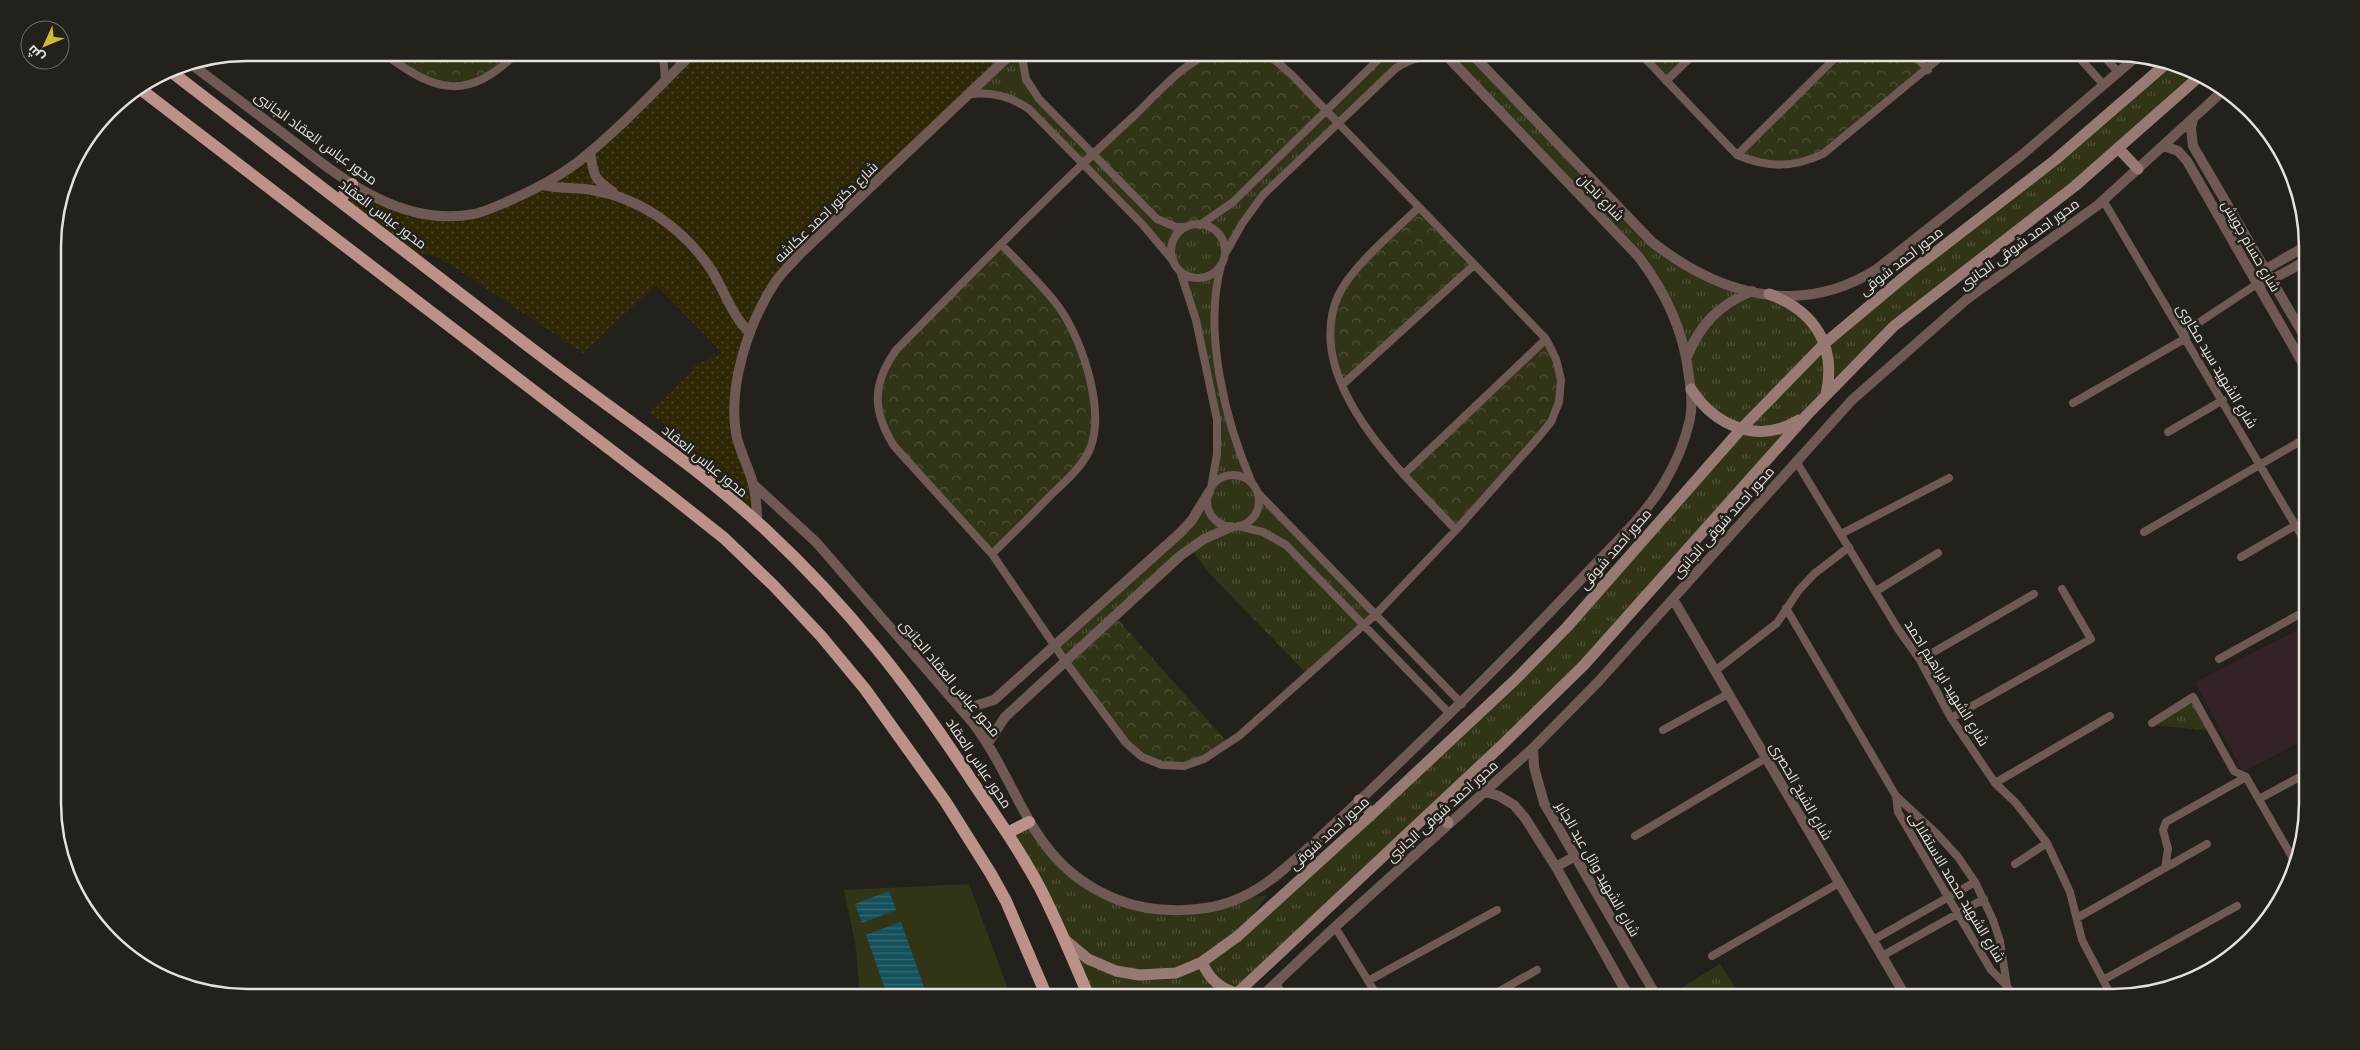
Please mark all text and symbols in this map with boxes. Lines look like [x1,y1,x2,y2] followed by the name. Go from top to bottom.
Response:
[20,20,70,70] north arrow
[21,41,49,68] text: ش
[250,86,382,190] street label: محور عباس العقاد الجانبى
[769,156,882,267] street label: شارع دكتور احمد عكاشه
[1573,168,1630,225] street label: شارع تاجان
[335,174,432,254] street label: محور عباس العقاد
[1954,193,2083,294] street label: محور احمد شوقى الجانبى
[2217,196,2286,296] street label: شارع حسام جويش
[1854,221,1947,300] street label: محور احمد شوقى
[2172,299,2263,432] street label: شارع الشهيد سيد مكاوى
[658,419,753,502] street label: محور عباس العقاد
[1667,461,1779,582] street label: محور احمد شوقى الجانبى
[1573,503,1656,594] street label: محور احمد شوقى
[895,614,1006,741] street label: محور عباس العقاد الجانبى
[1900,616,1995,750] street label: شارع الشهيد ابراهيم احمد
[941,713,1018,812] street label: محور عباس العقاد
[1765,738,1838,844] street label: شارع الشيخ الحصرى
[1381,755,1502,867] street label: محور احمد شوقى الجانبى
[1284,791,1373,874] street label: محور احمد شوقى
[1551,796,1646,940] street label: شارع الشهيد وائل عبد الجابر
[1904,807,2011,966] street label: شارع الشهيد محمد الاستقلالى

